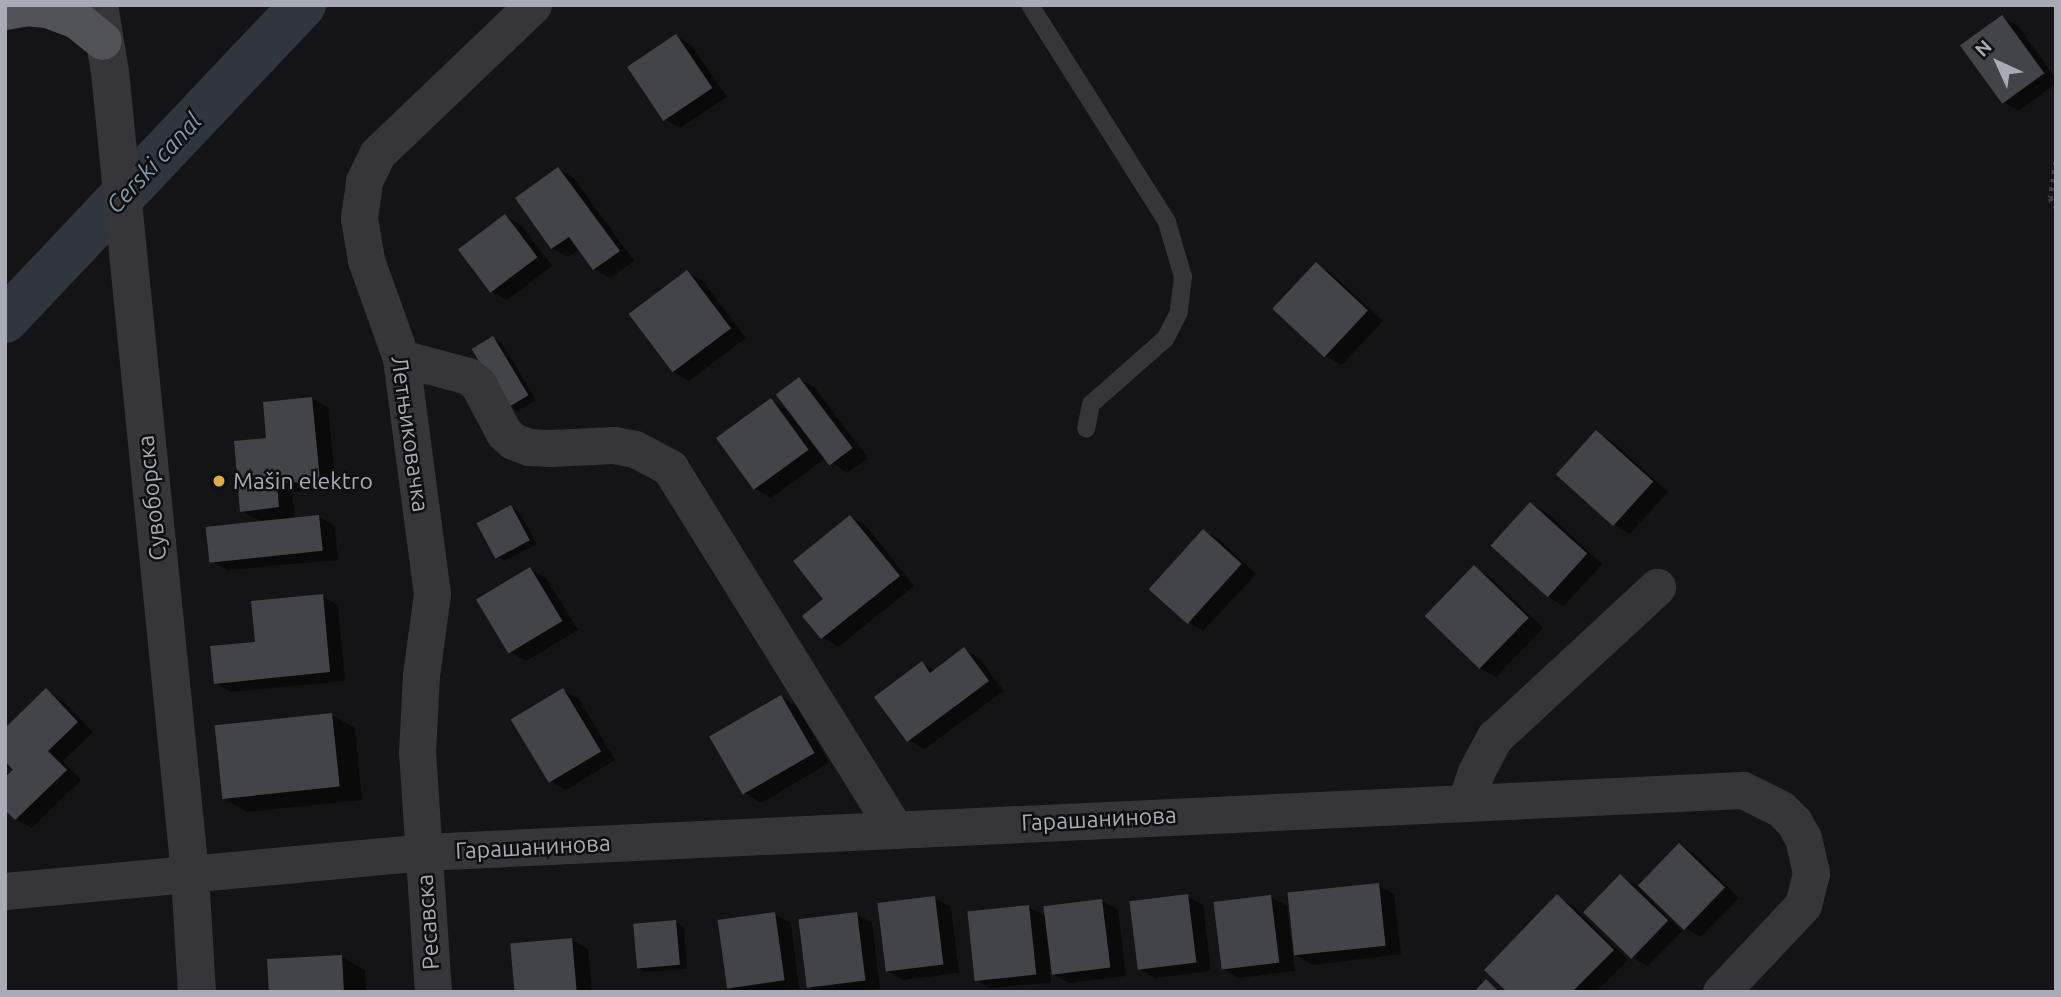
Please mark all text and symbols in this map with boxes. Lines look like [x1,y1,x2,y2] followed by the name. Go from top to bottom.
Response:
[1963,28,2033,98] north arrow
[1970,35,1996,61] text: N
[100,107,208,219] water label: Cerski canal
[385,354,435,514] street label: Летњиковачка
[132,434,172,562] street label: Сувоборска
[233,467,373,495] place label: Mašin elektro
[211,473,227,489] marker: Mašin elektro
[1021,801,1177,837] street label: Гарашанинова
[455,829,611,865] street label: Гарашанинова
[411,873,445,971] street label: Ресавска

